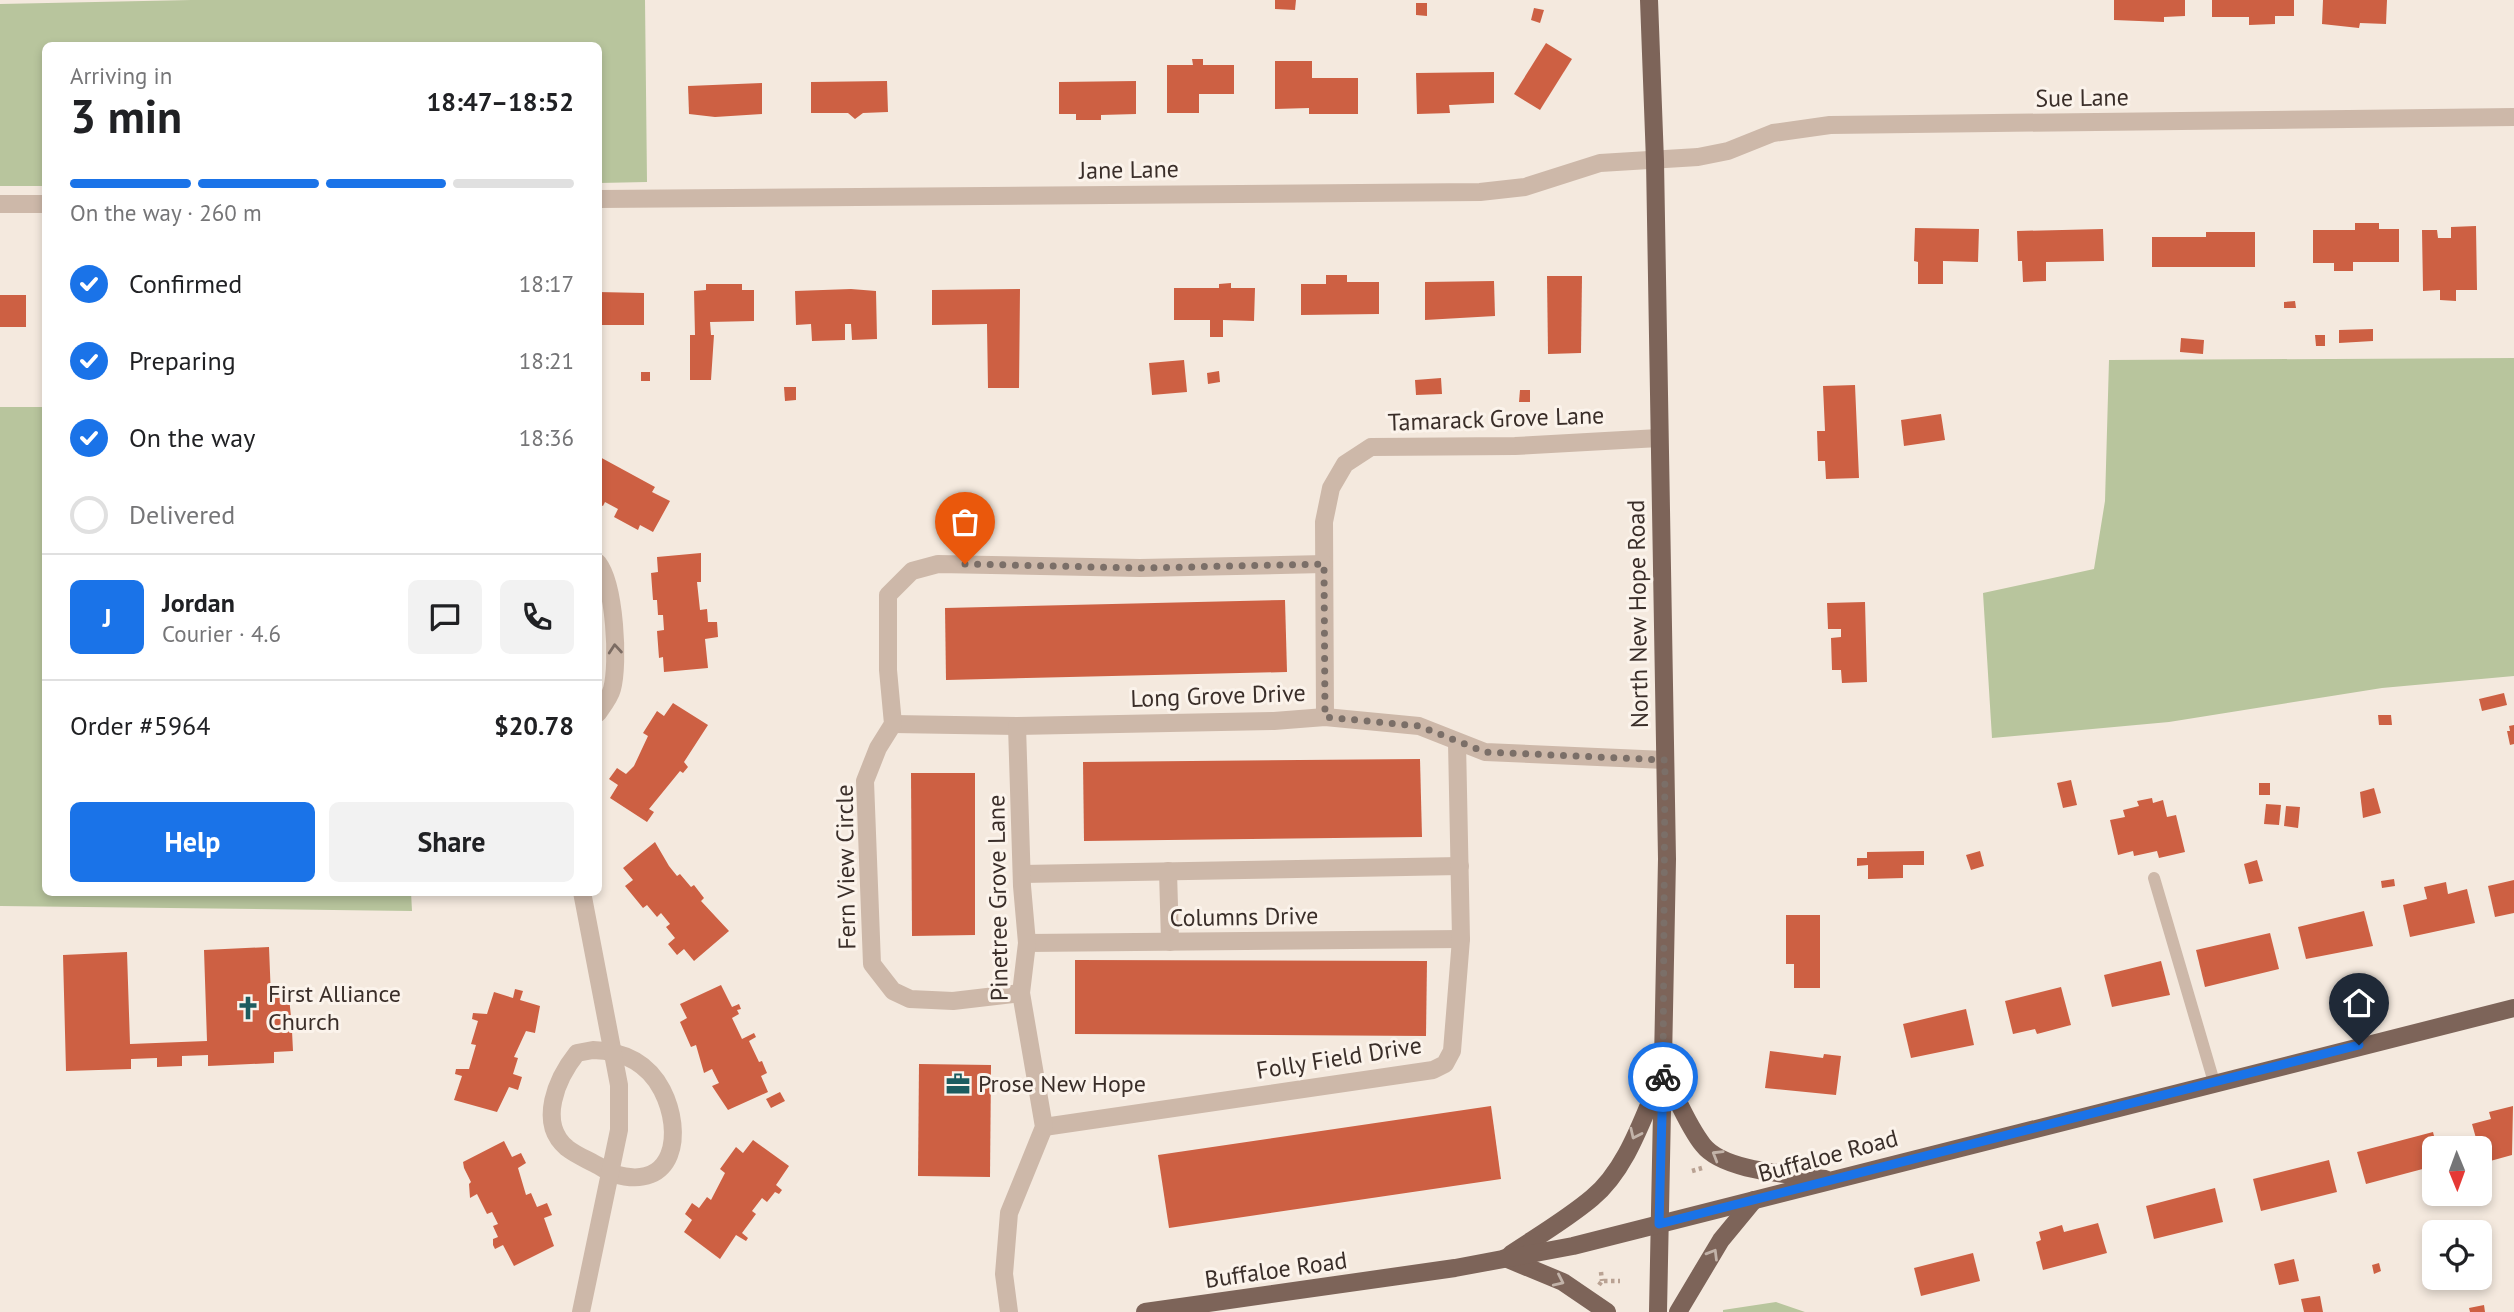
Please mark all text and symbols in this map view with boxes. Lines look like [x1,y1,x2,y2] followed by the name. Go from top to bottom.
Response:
[70,61,172,90] text: Arriving in
[2035,81,2129,114] street label: Sue Lane
[427,85,574,118] text: 18:47–18:52
[70,86,182,146] text: 3 min
[1078,153,1179,186] street label: Jane Lane
[70,198,262,227] text: On the way · 260 m
[70,265,108,303] icon: check
[129,267,242,300] text: Confirmed
[519,269,574,298] text: 18:17
[70,342,108,380] icon: check
[129,344,236,377] text: Preparing
[519,346,574,375] text: 18:21
[1387,399,1605,438] street label: Tamarack Grove Lane
[70,419,108,457] icon: check
[129,421,255,454] text: On the way
[519,423,574,452] text: 18:36
[935,492,995,564] pin
[129,498,235,531] text: Delivered
[1620,499,1655,729] street label: North New Hope Road
[946,503,984,541] icon: bag
[408,580,482,654] button: chat
[500,580,574,654] button: phone
[162,586,235,619] text: Jordan
[103,601,111,634] text: J
[162,619,281,648] text: Courier · 4.6
[608,643,623,654] one-way arrow
[1130,677,1306,714] street label: Long Grove Drive
[70,709,210,742] text: Order #5964
[494,709,574,742] text: $20.78
[829,784,862,950] street label: Fern View Circle
[980,795,1015,1002] street label: Pinetree Grove Lane
[70,802,315,882] button: Help
[329,802,574,882] button: Share
[1169,900,1319,933] street label: Columns Drive
[2329,973,2389,1045] pin
[268,978,401,1037] place label: First Alliance Church
[2340,984,2378,1022] icon: home
[234,994,262,1022] church icon: First Alliance Church
[1254,1029,1424,1086] street label: Folly Field Drive
[1628,1042,1698,1112] courier
[1644,1058,1682,1096] icon: bike
[978,1068,1146,1099] place label: Prose New Hope
[944,1070,972,1098] office icon: Prose New Hope
[1755,1122,1901,1189] street label: Buffaloe Road
[1630,1127,1644,1139] one-way arrow
[2422,1136,2492,1206] north arrow
[2422,1136,2492,1290] map controls
[1712,1151,1725,1164] one-way arrow
[2422,1220,2492,1290] button: locate
[1203,1244,1349,1295] street label: Buffaloe Road
[1704,1248,1717,1261] one-way arrow
[1552,1273,1564,1287] one-way arrow

